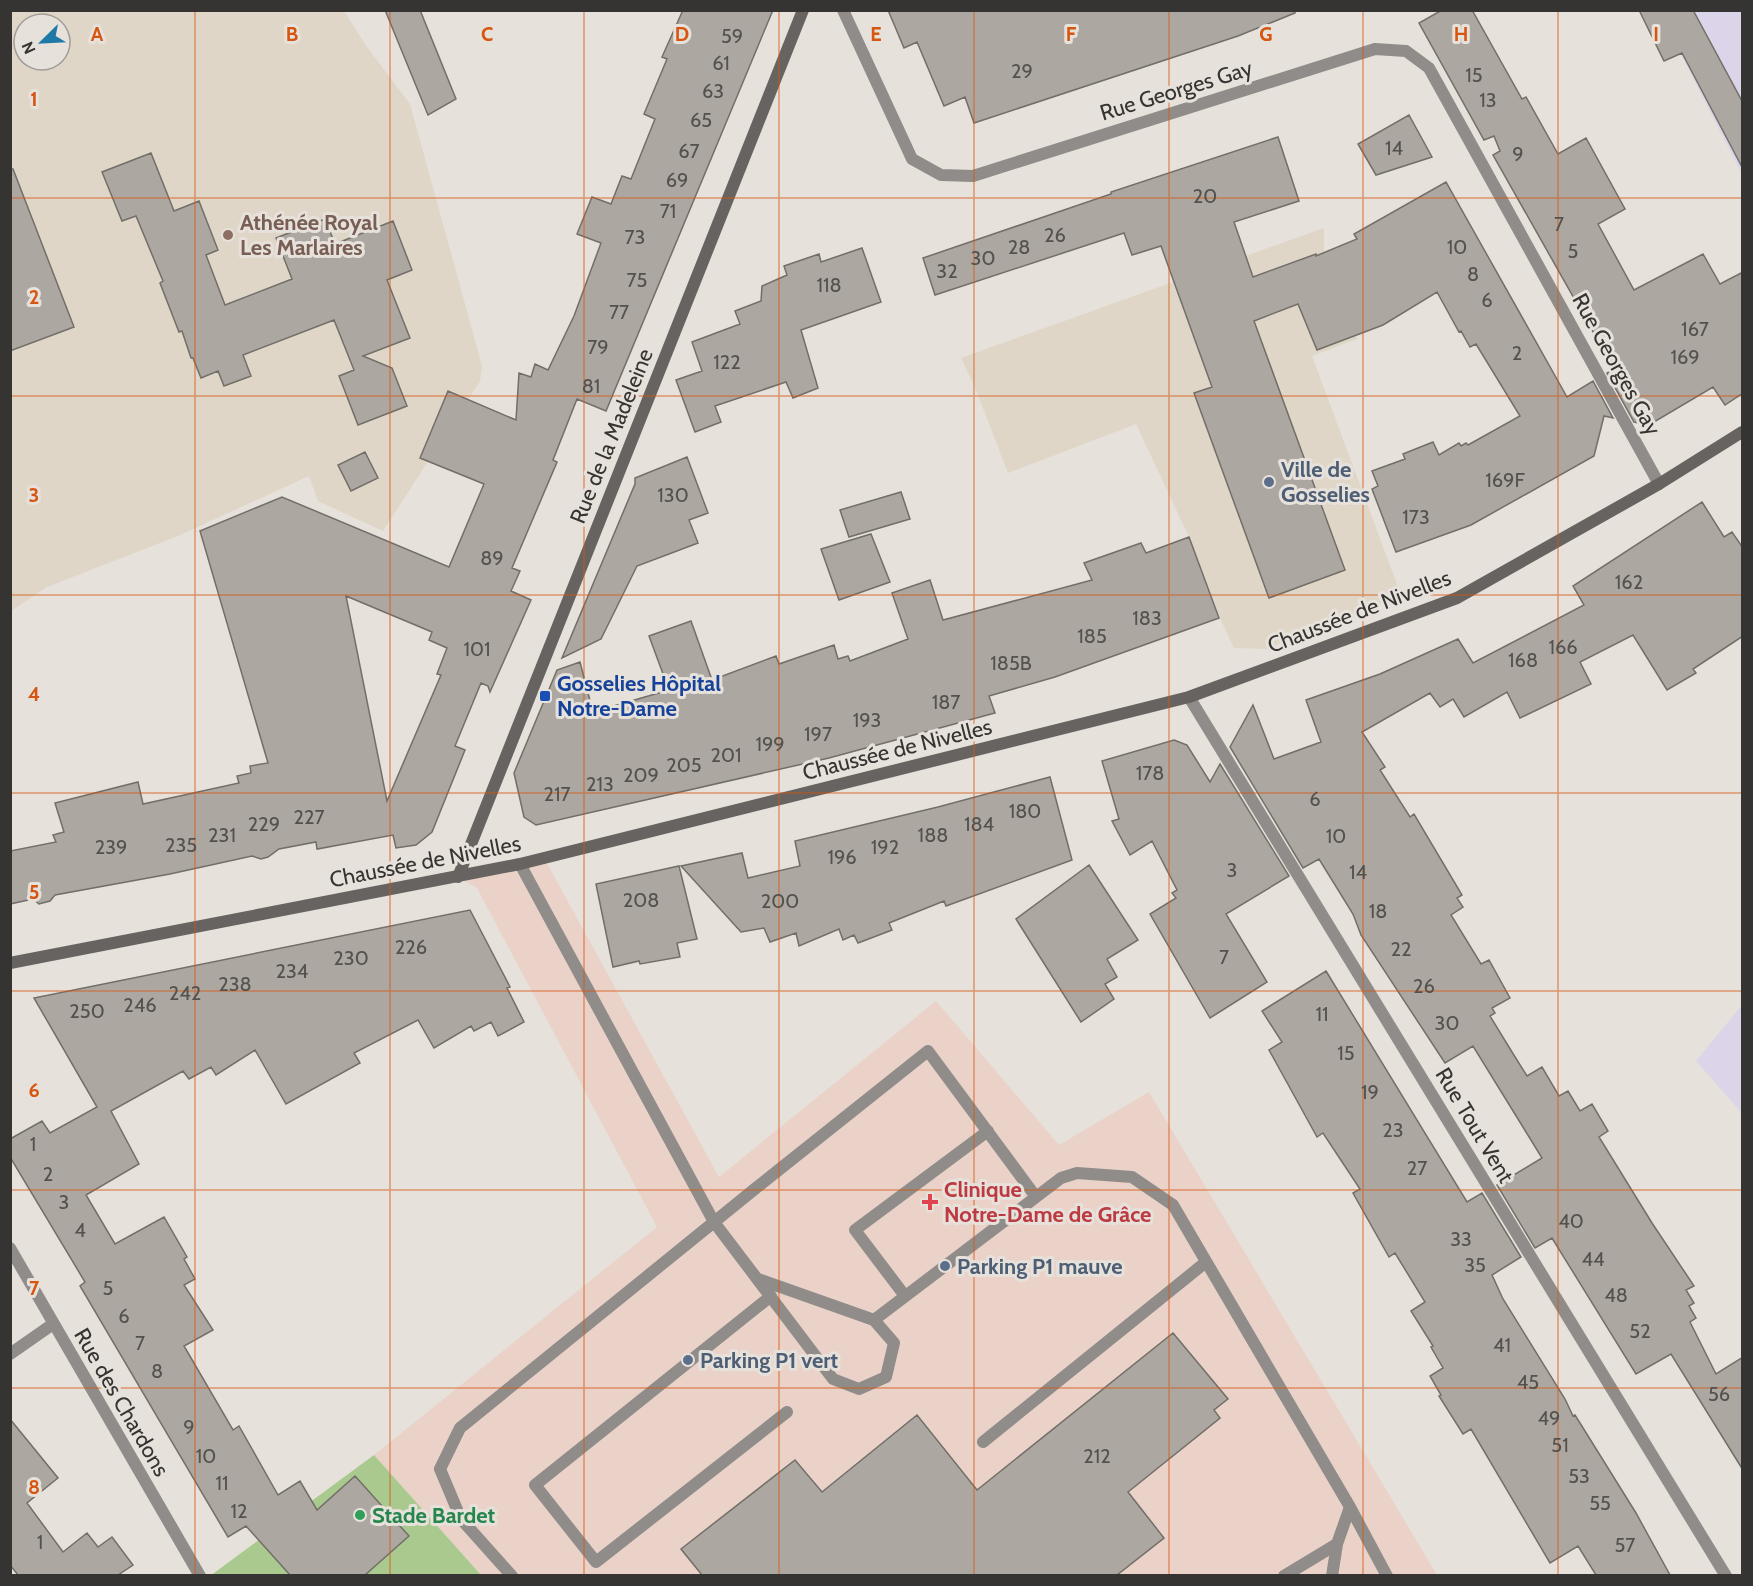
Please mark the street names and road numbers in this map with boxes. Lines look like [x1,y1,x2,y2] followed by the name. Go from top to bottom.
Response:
[1097,54,1256,126] street label: Rue Georges Gay
[1566,289,1667,440] street label: Rue Georges Gay
[564,345,659,528] street label: Rue de la Madeleine
[1264,564,1455,659] street label: Chaussée de Nivelles
[800,713,995,786] street label: Chaussée de Nivelles
[327,830,523,893] street label: Chaussée de Nivelles
[1430,1063,1520,1188] street label: Rue Tout Vent
[68,1323,175,1481] street label: Rue des Chardons

